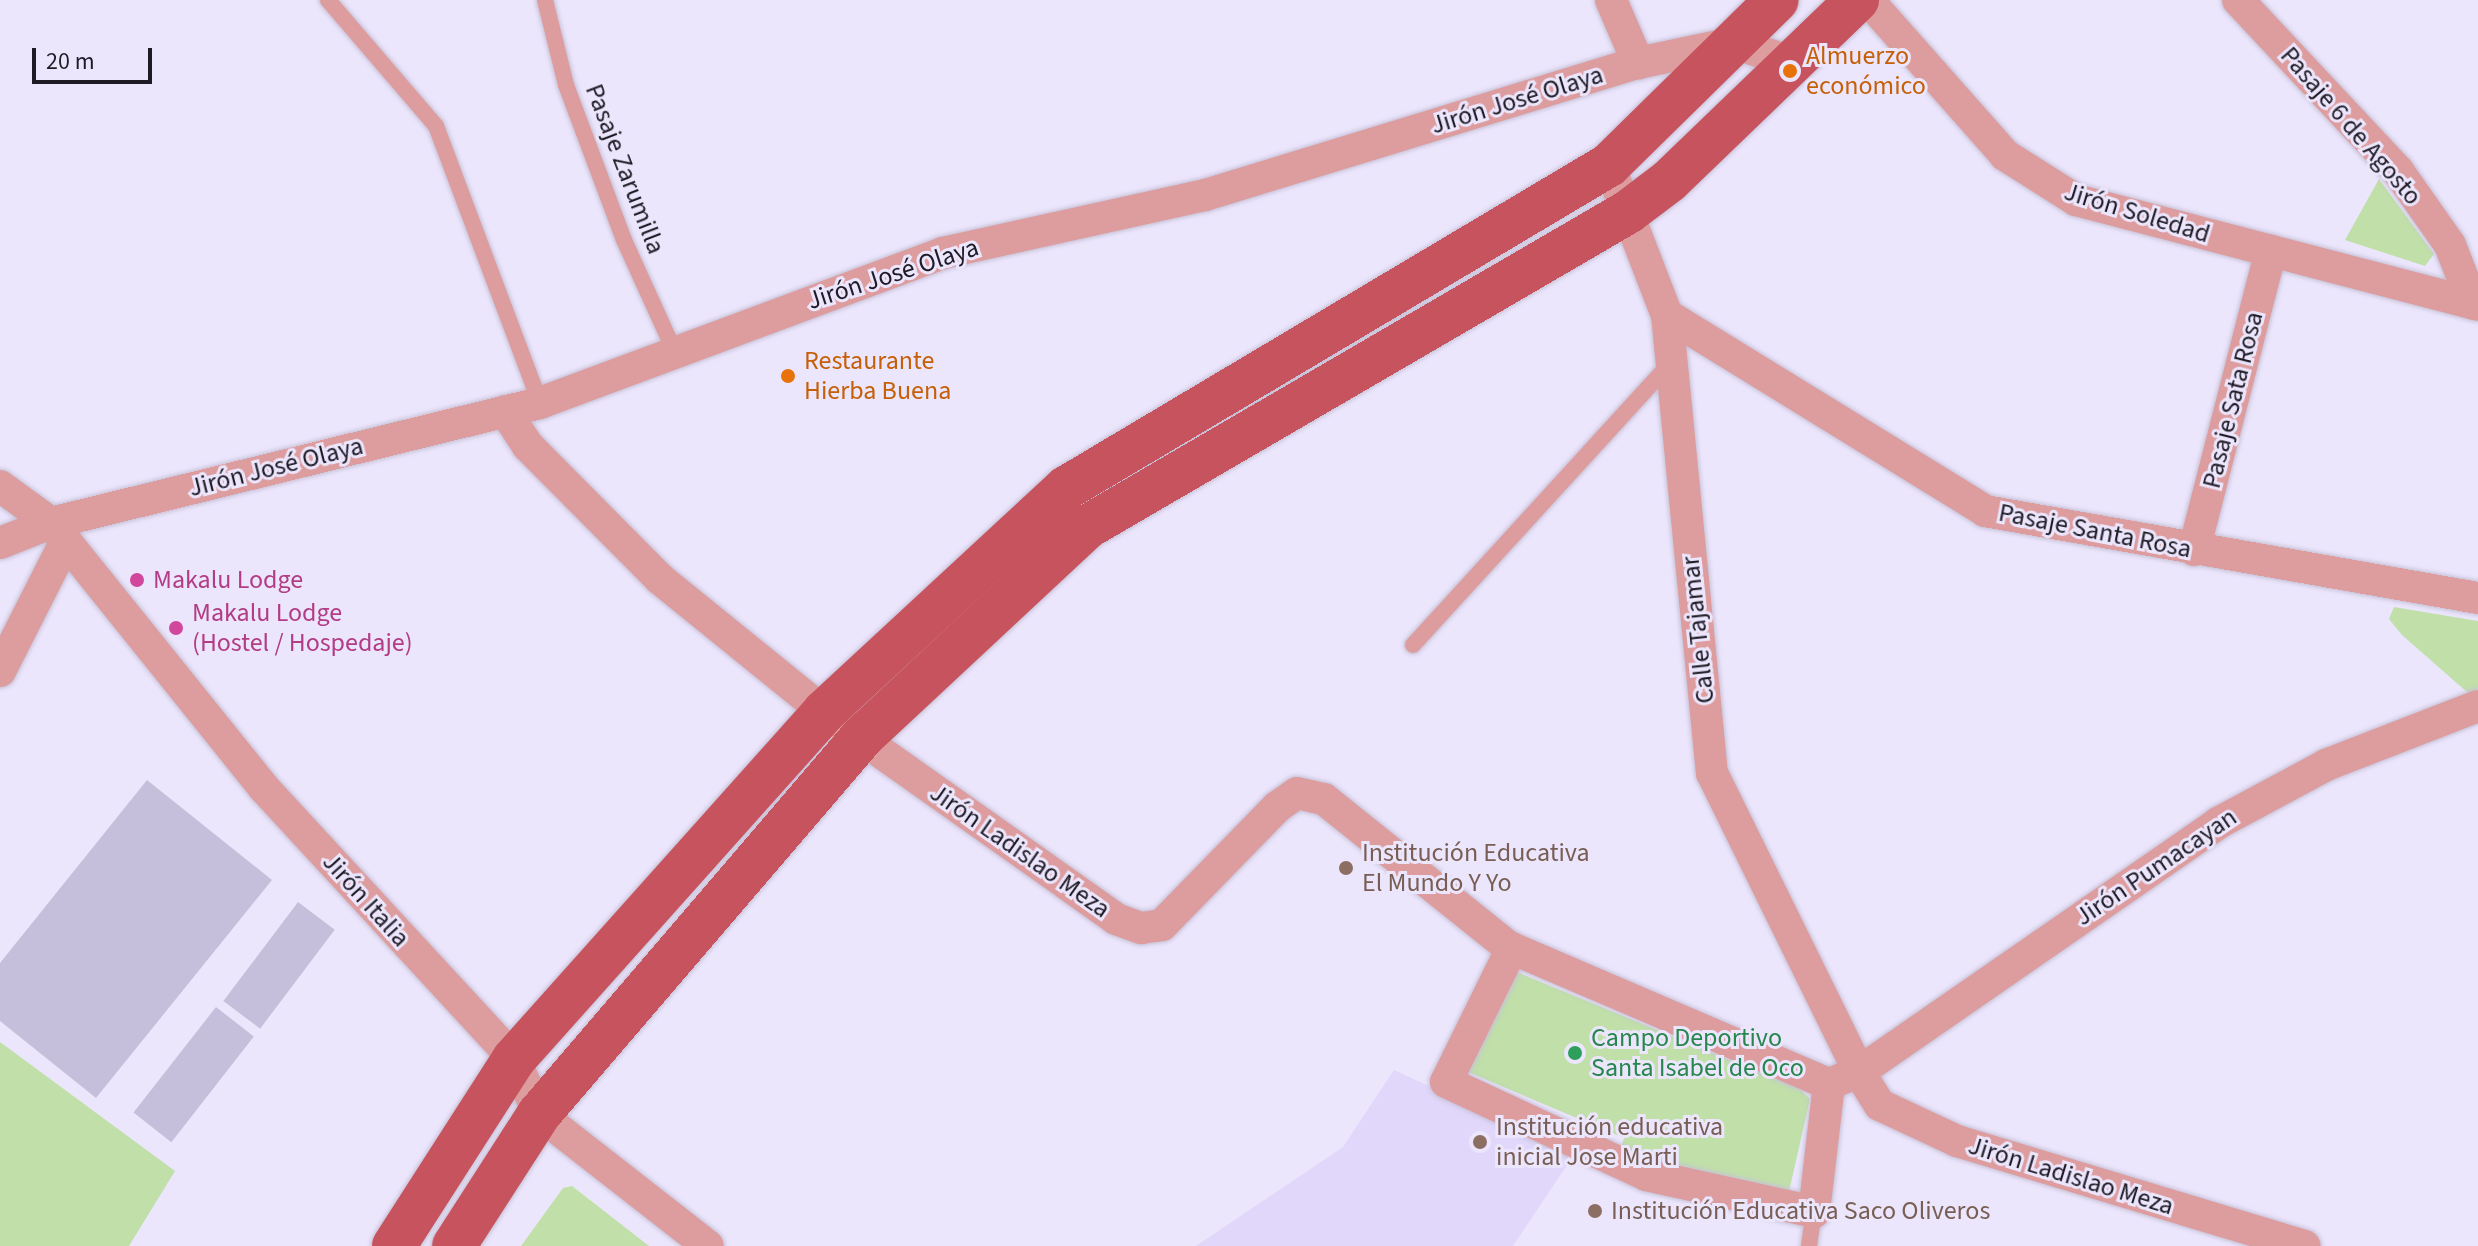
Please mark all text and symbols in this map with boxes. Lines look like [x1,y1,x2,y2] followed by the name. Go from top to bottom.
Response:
[36,32,156,82] scale bar
[1806,40,1926,102] place label: Almuerzo económico
[2274,40,2428,212] street label: Pasaje 6 de Agosto
[46,44,95,79] text: 20 m
[1427,59,1607,141] street label: Jirón José Olaya
[1781,62,1799,80] marker: Almuerzo económico
[578,80,672,258] street label: Pasaje Zarumilla
[2060,176,2214,250] street label: Jirón Soledad
[803,232,983,316] street label: Jirón José Olaya
[2196,308,2270,492] street label: Pasaje Sata Rosa
[804,345,951,406] place label: Restaurante Hierba Buena
[779,367,797,385] marker: Restaurante Hierba Buena
[186,430,366,504] street label: Jirón José Olaya
[1996,497,2194,565] street label: Pasaje Santa Rosa
[1675,555,1721,705] street label: Calle Tajamar
[153,564,303,596] place label: Makalu Lodge
[128,571,146,589] marker: Makalu Lodge
[192,597,413,658] place label: Makalu Lodge (Hostel / Hospedaje)
[167,619,185,637] marker: Makalu Lodge (Hostel / Hospedaje)
[924,777,1116,925] street label: Jirón Ladislao Meza
[2069,801,2243,933] street label: Jirón Pumacayan
[1362,837,1590,898] place label: Institución Educativa El Mundo Y Yo
[316,847,416,953] street label: Jirón Italia
[1337,859,1355,877] marker: Institución Educativa El Mundo Y Yo
[1591,1022,1804,1084] place label: Campo Deportivo Santa Isabel de Oco
[1566,1044,1584,1062] marker: Campo Deportivo Santa Isabel de Oco
[1496,1111,1723,1172] place label: Institución educativa inicial Jose Marti
[1965,1130,2177,1222] street label: Jirón Ladislao Meza
[1471,1133,1489,1151] marker: Institución educativa inicial Jose Marti
[1611,1195,1990,1227] place label: Institución Educativa Saco Oliveros
[1586,1202,1604,1220] marker: Institución Educativa Saco Oliveros

